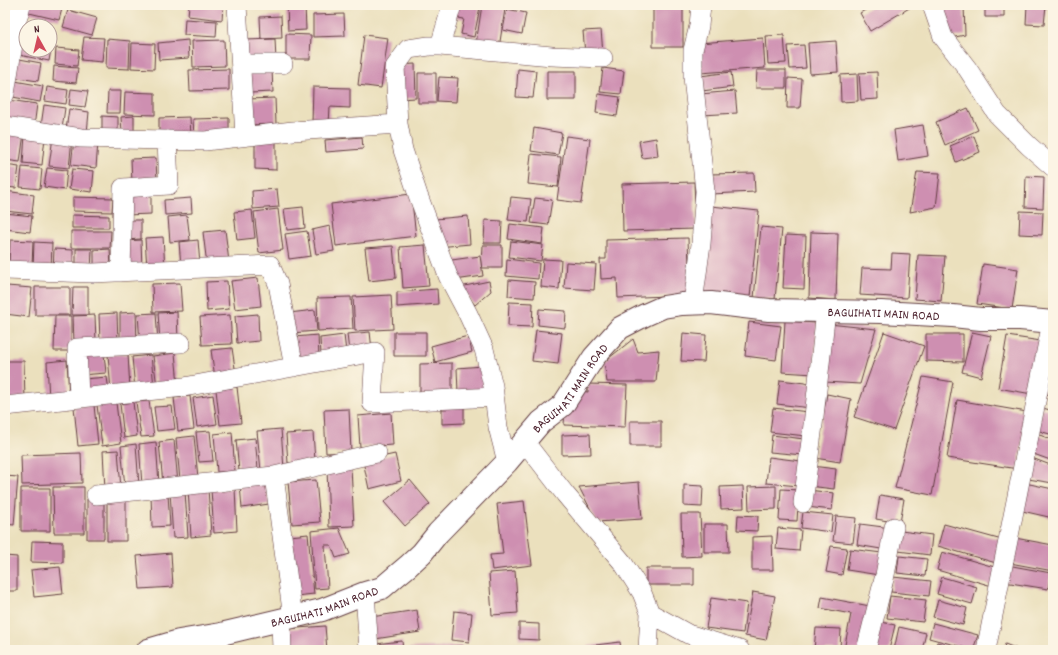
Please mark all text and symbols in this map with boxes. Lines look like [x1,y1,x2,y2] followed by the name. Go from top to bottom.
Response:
[18,18,58,58] north arrow
[33,22,41,38] text: N
[827,304,940,327] street label: BAGUIHATI MAIN ROAD
[529,340,614,438] street label: BAGUIHATI MAIN ROAD
[269,583,381,634] street label: BAGUIHATI MAIN ROAD

